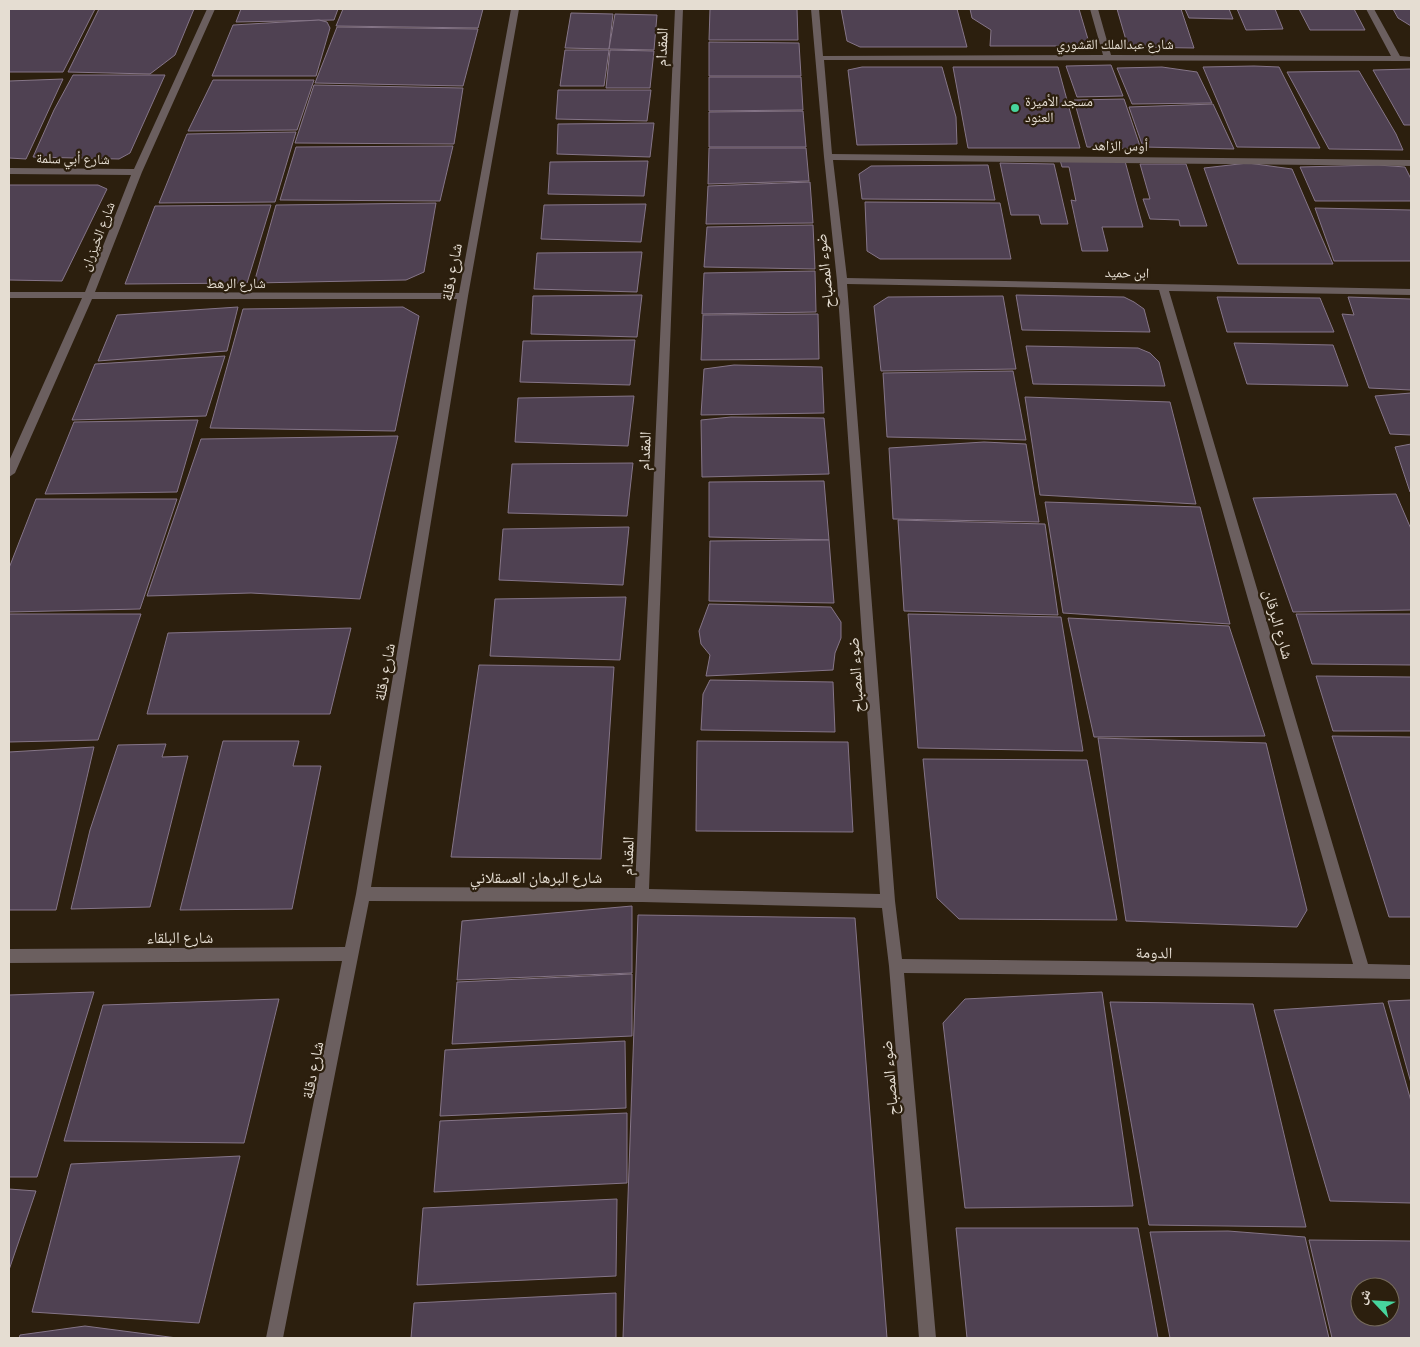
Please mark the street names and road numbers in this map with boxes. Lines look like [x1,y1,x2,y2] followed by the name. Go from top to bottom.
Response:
[649,27,673,67] street label: المقدام
[1056,34,1174,55] street label: شارع عبدالملك القشوري
[1092,135,1148,155] street label: أوس الزاهد
[36,148,110,171] street label: شارع أبي سلمة
[75,199,120,274] street label: شارع الخيزران
[809,232,839,310] street label: ضوء المصباح
[435,241,467,303] street label: شارع دقلة
[1105,262,1149,282] street label: ابن حميد
[206,273,266,293] street label: شارع الرهط
[632,431,656,471] street label: المقدام
[1258,586,1300,662] street label: شارع البرقان
[841,637,869,713] street label: ضوء المصباح
[368,641,400,703] street label: شارع دقلة
[615,836,639,876] street label: المقدام
[470,866,602,890] street label: شارع البرهان العسقلاني
[147,926,213,948] street label: شارع البلقاء
[1135,941,1173,963] street label: الدومة
[296,1039,328,1101] street label: شارع دقلة
[875,1039,903,1117] street label: ضوء المصباح

